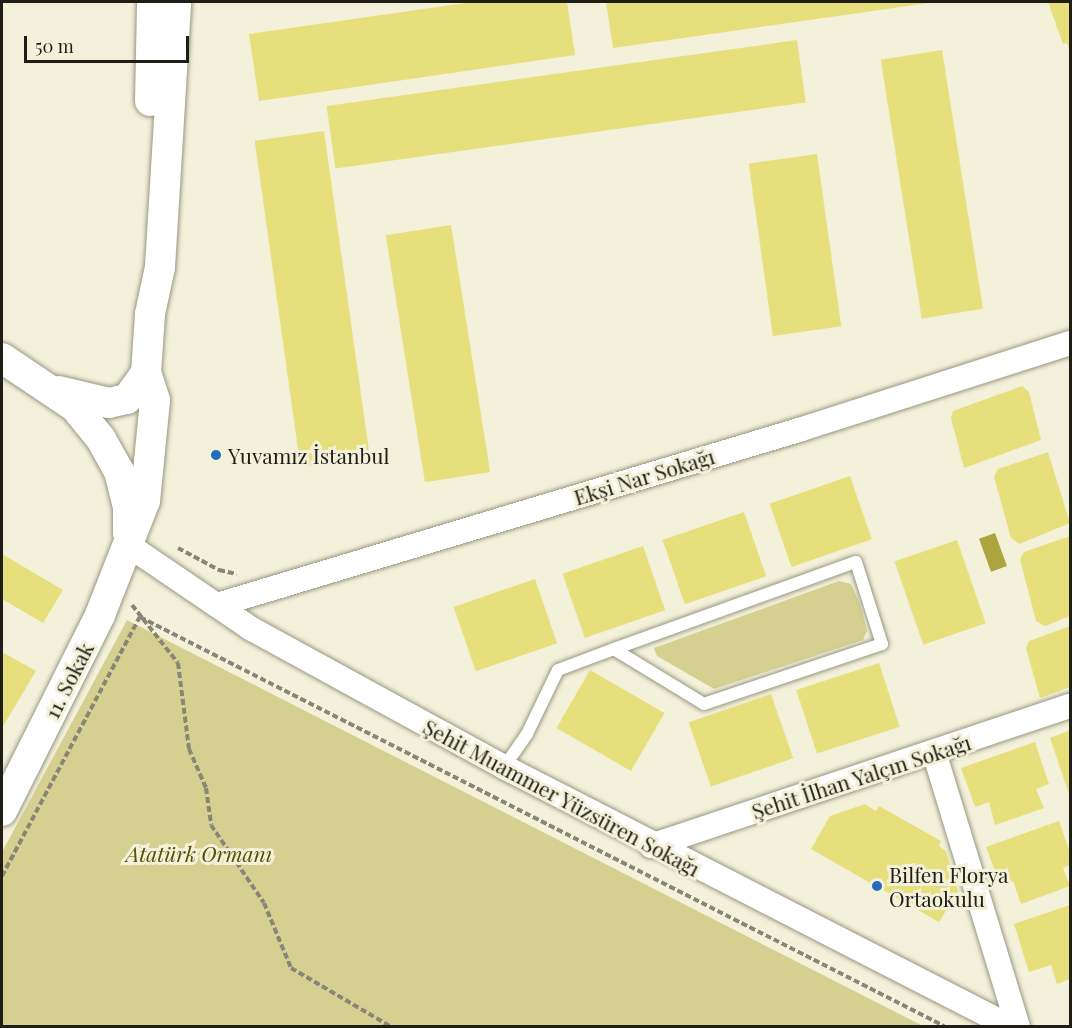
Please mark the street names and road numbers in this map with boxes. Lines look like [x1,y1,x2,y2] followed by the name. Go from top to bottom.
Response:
[570,443,718,509] street label: Ekşi Nar Sokağı
[38,638,98,722] street label: 11. Sokak
[419,713,705,881] street label: Şehit Muammer Yüzsüren Sokağı
[748,728,974,824] street label: Şehit İlhan Yalçın Sokağı

